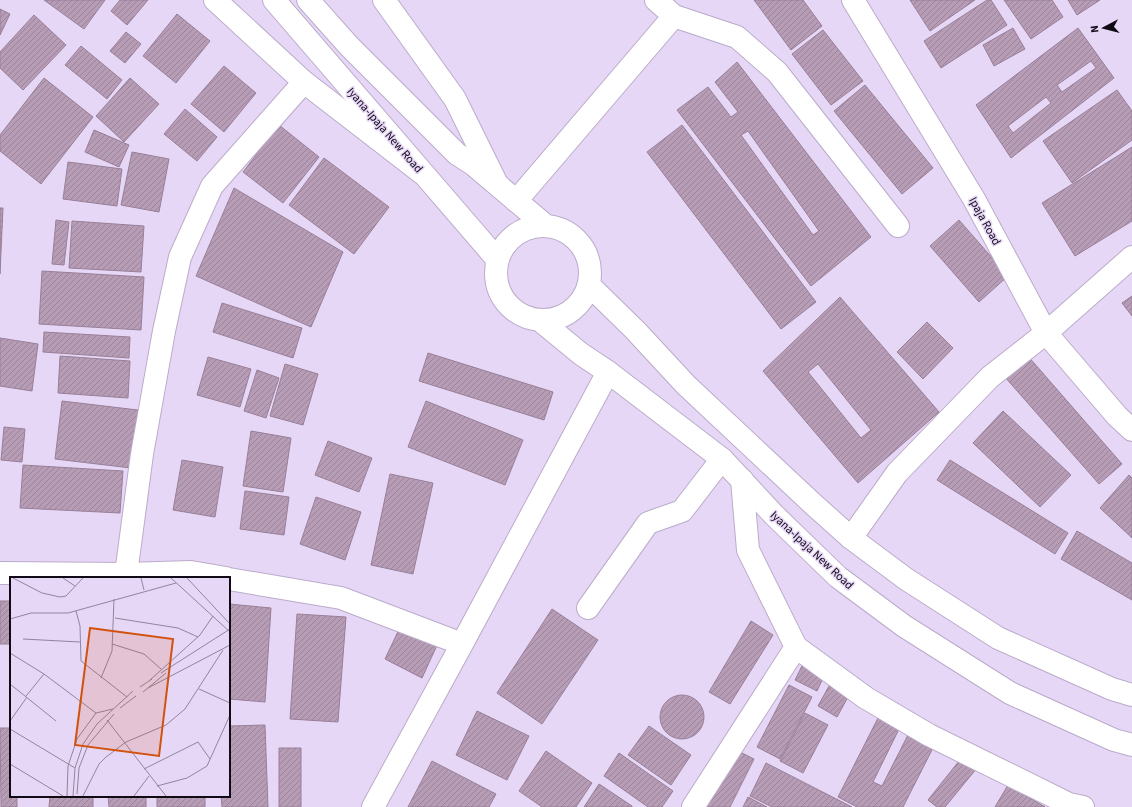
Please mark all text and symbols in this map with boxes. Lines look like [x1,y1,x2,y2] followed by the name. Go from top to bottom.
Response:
[1084,8,1124,48] north arrow
[1087,25,1102,34] text: N
[343,84,427,177] street label: Iyana-Ipaja New Road
[964,194,1005,248] street label: Ipaja Road
[766,507,857,594] street label: Iyana-Ipaja New Road
[10,577,230,797] inset map

